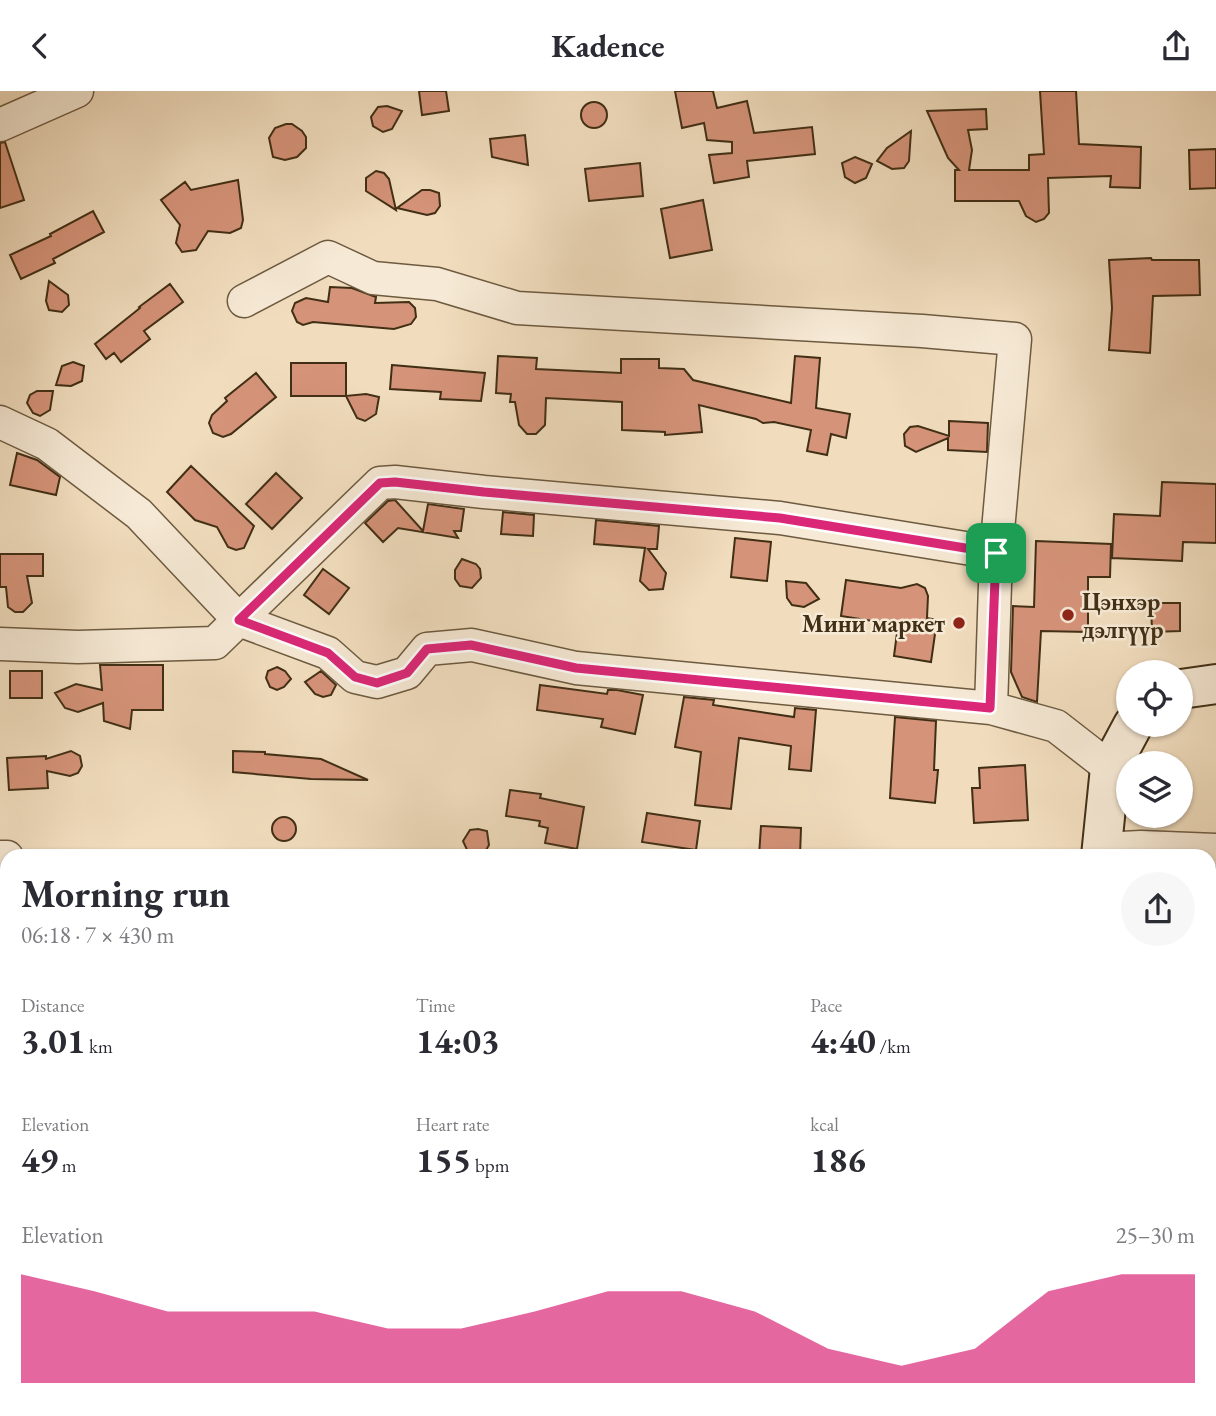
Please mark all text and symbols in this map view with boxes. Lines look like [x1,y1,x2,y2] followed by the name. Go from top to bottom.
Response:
[551,25,665,67] text: Kadence
[21,27,59,65] icon: back
[1157,27,1195,65] icon: share
[966,523,1026,583] pin
[977,534,1015,572] icon: arrive
[1082,586,1163,646] place label: Цэнхэр дэлгүүр
[1060,607,1076,623] marker: Цэнхэр дэлгүүр
[802,608,945,639] place label: Мини маркет
[951,615,967,631] marker: Мини маркет
[1116,660,1193,828] map controls
[1116,660,1193,737] button: locate
[1116,751,1193,828] button: layers
[21,869,230,918] text: Morning run
[1121,872,1195,946] button: share
[21,920,174,950] text: 06:18 · 7 × 430 m
[21,993,84,1018] text: Distance
[416,993,455,1018] text: Time
[810,993,842,1018] text: Pace
[21,1018,85,1063] text: 3.01
[416,1018,500,1063] text: 14:03
[810,1018,876,1063] text: 4:40
[85,1034,113,1059] text: km
[876,1034,911,1059] text: /km
[21,1112,89,1137] text: Elevation
[416,1112,489,1137] text: Heart rate
[810,1112,839,1137] text: kcal
[21,1137,58,1182] text: 49
[416,1137,471,1182] text: 155
[810,1137,866,1182] text: 186
[58,1153,77,1178] text: m
[471,1153,509,1178] text: bpm
[21,1220,104,1250] text: Elevation
[1116,1220,1195,1250] text: 25–30 m

